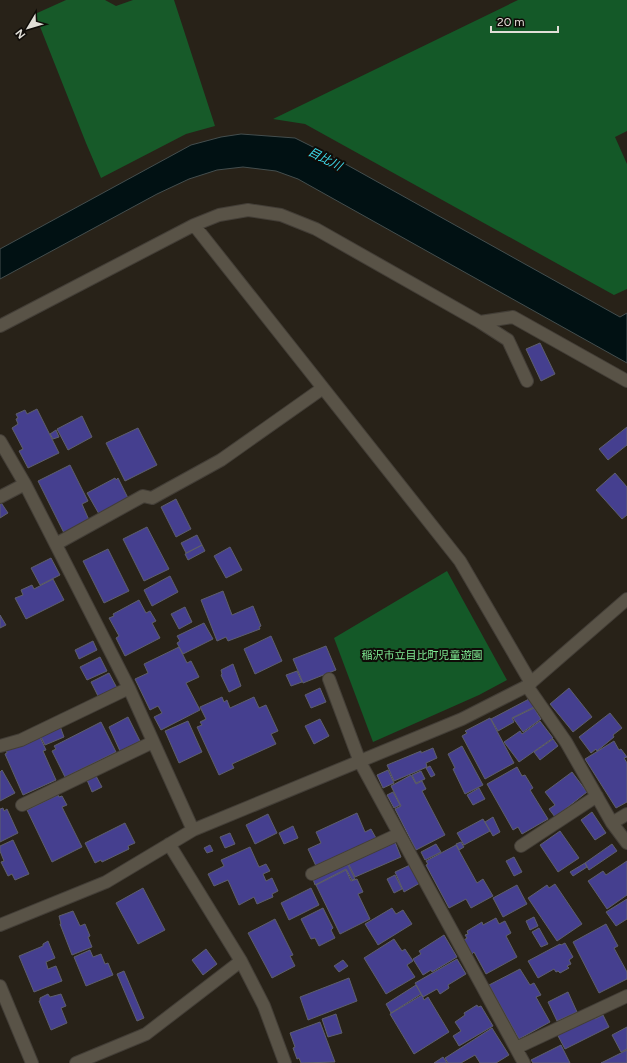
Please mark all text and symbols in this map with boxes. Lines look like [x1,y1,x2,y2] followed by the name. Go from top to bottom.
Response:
[8,8,48,48] north arrow
[491,8,558,34] scale bar
[497,15,525,29] text: 20 m
[13,26,28,41] text: N
[306,145,346,174] water label: 目比川
[362,649,483,662] park label: 稲沢市立目比町児童遊園

